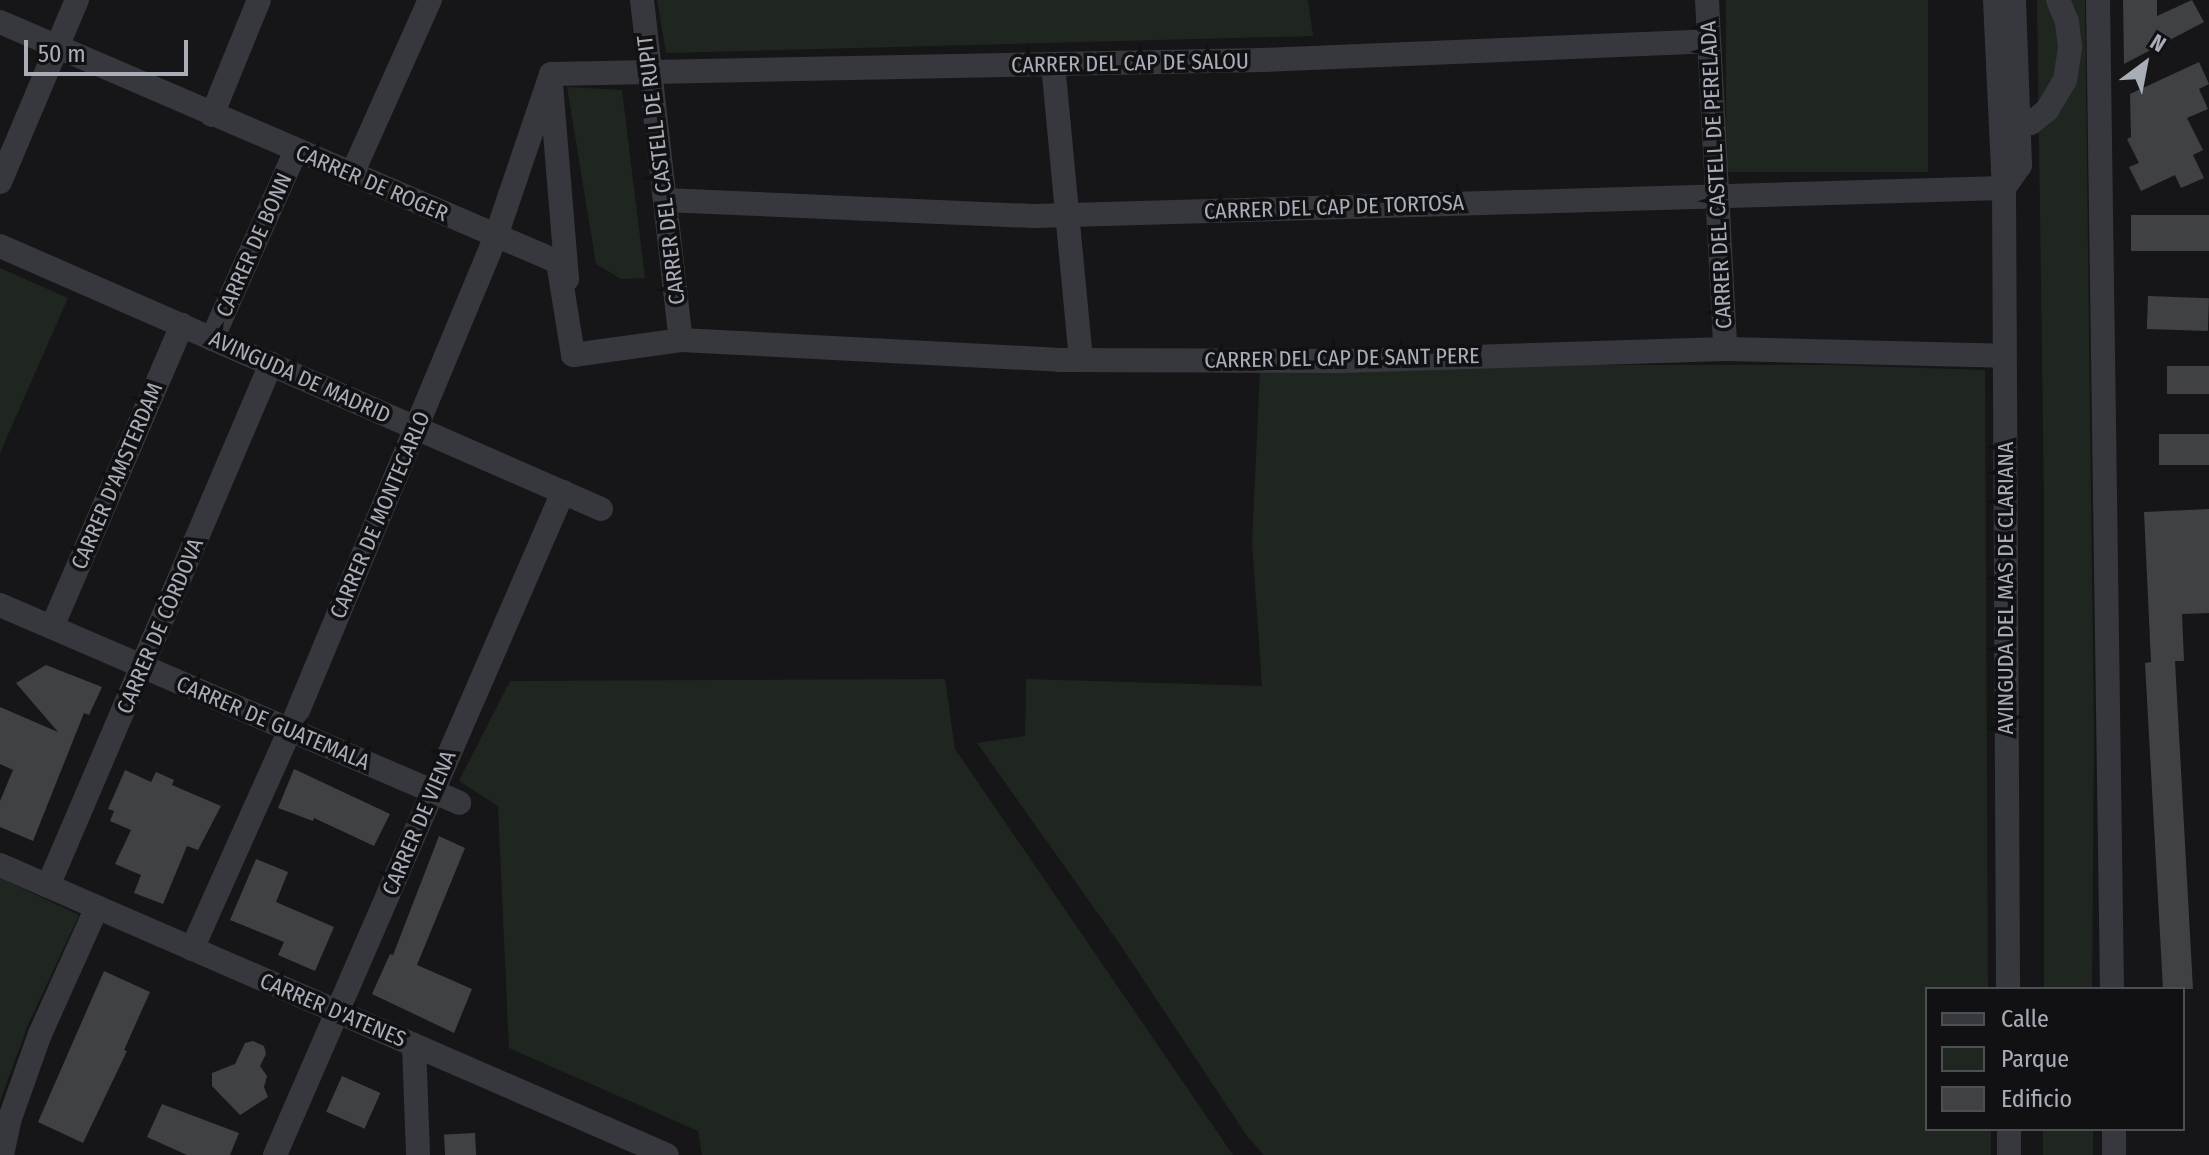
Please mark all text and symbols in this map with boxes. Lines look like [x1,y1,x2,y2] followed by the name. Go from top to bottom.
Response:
[1695,20,1737,330] street label: CARRER DEL CASTELL DE PERELADA
[28,24,192,74] scale bar
[2105,24,2185,104] north arrow
[2145,28,2171,58] text: N
[631,34,691,306] street label: CARRER DEL CASTELL DE RUPIT
[38,40,86,68] text: 50 m
[1011,48,1249,78] street label: CARRER DEL CAP DE SALOU
[292,139,452,227] street label: CARRER DE ROGER
[210,169,298,321] street label: CARRER DE BONN
[1203,189,1465,225] street label: CARRER DEL CAP DE TORTOSA
[205,325,395,429] street label: AVINGUDA DE MADRID
[1204,342,1480,374] street label: CARRER DEL CAP DE SANT PERE
[66,379,168,573] street label: CARRER D'AMSTERDAM
[324,407,436,623] street label: CARRER DE MONTECARLO
[1993,442,2019,734] street label: AVINGUDA DEL MAS DE CLARIANA
[111,534,209,718] street label: CARRER DE CÒRDOVA
[172,670,374,776] street label: CARRER DE GUATEMALA
[377,747,461,899] street label: CARRER DE VIENA
[256,967,410,1053] street label: CARRER D'ATENES
[1925,987,2185,1131] legend
[2001,1005,2049,1033] text: Calle
[2001,1045,2069,1073] text: Parque
[2001,1085,2072,1113] text: Edificio

